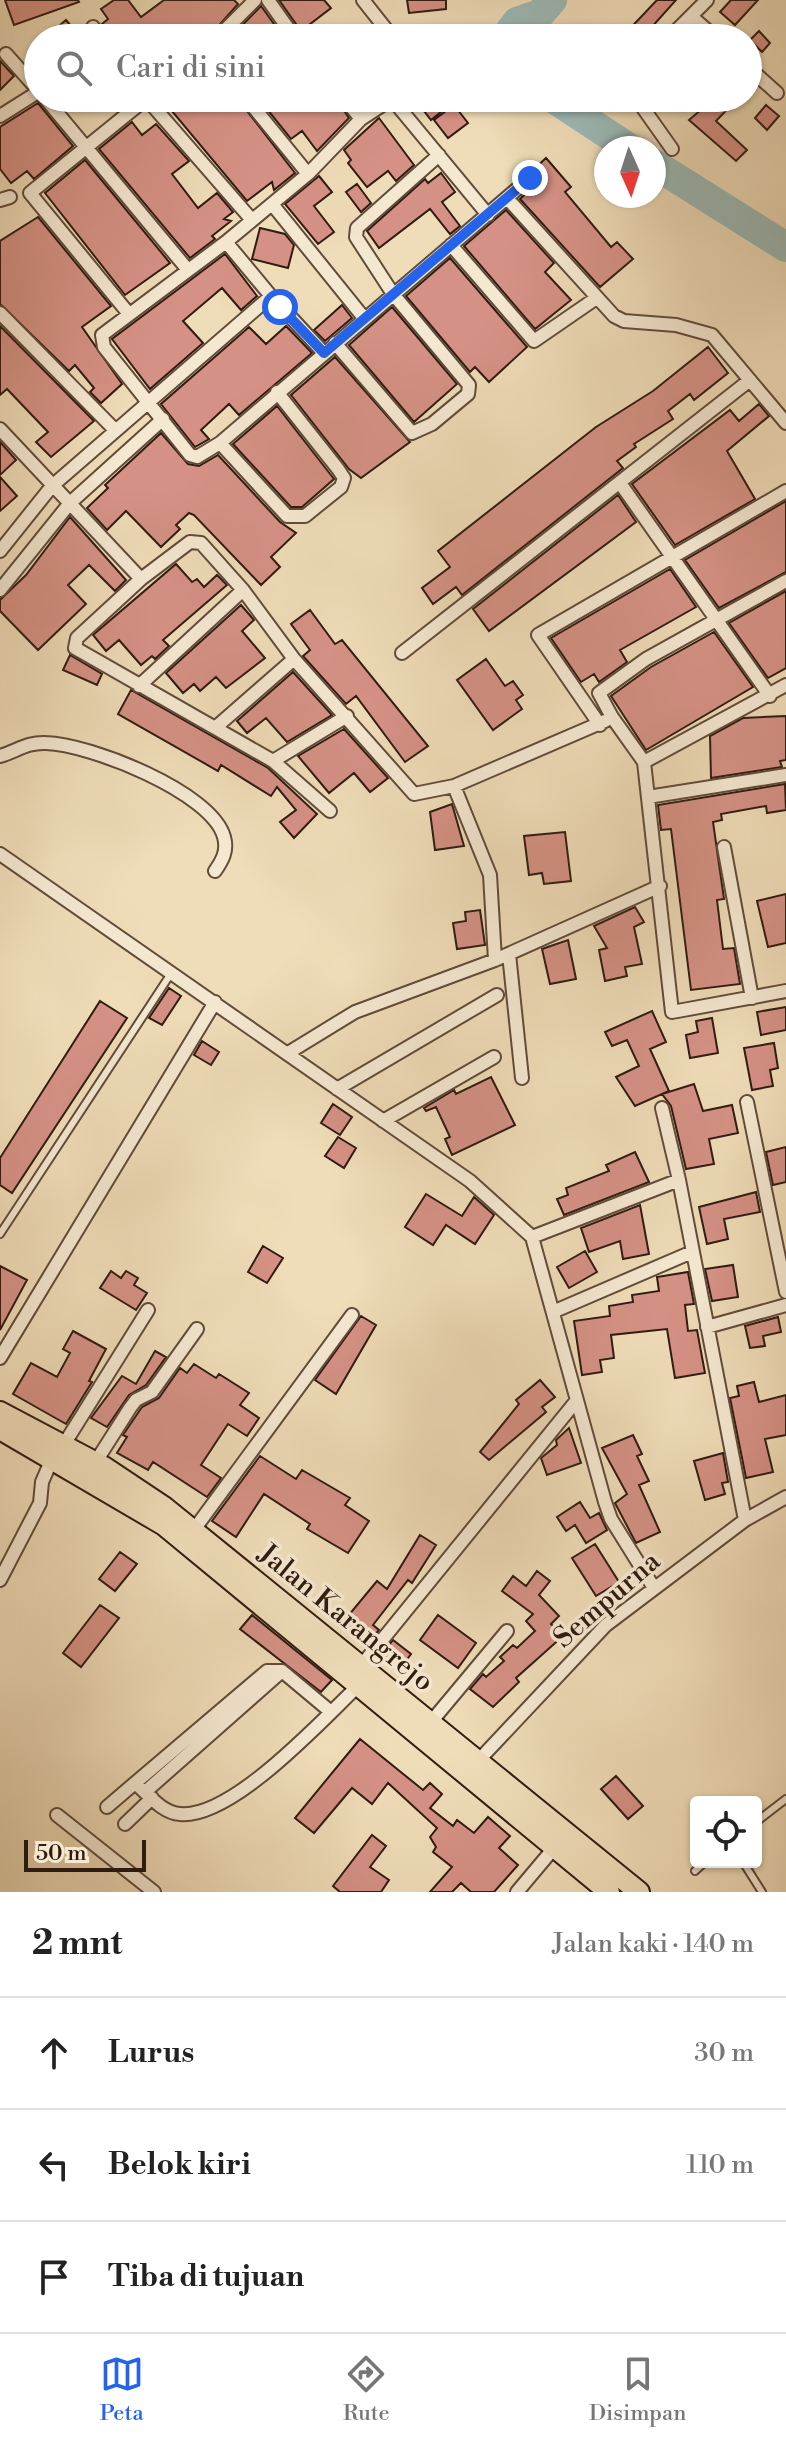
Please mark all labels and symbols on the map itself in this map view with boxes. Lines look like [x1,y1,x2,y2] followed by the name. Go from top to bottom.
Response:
[594,136,666,208] north arrow
[512,160,548,196] route end
[262,289,298,325] route start
[250,1536,441,1699] street label: Jalan Karangrejo
[546,1544,668,1656] street label: Sempurna
[24,1836,146,1872] scale bar

